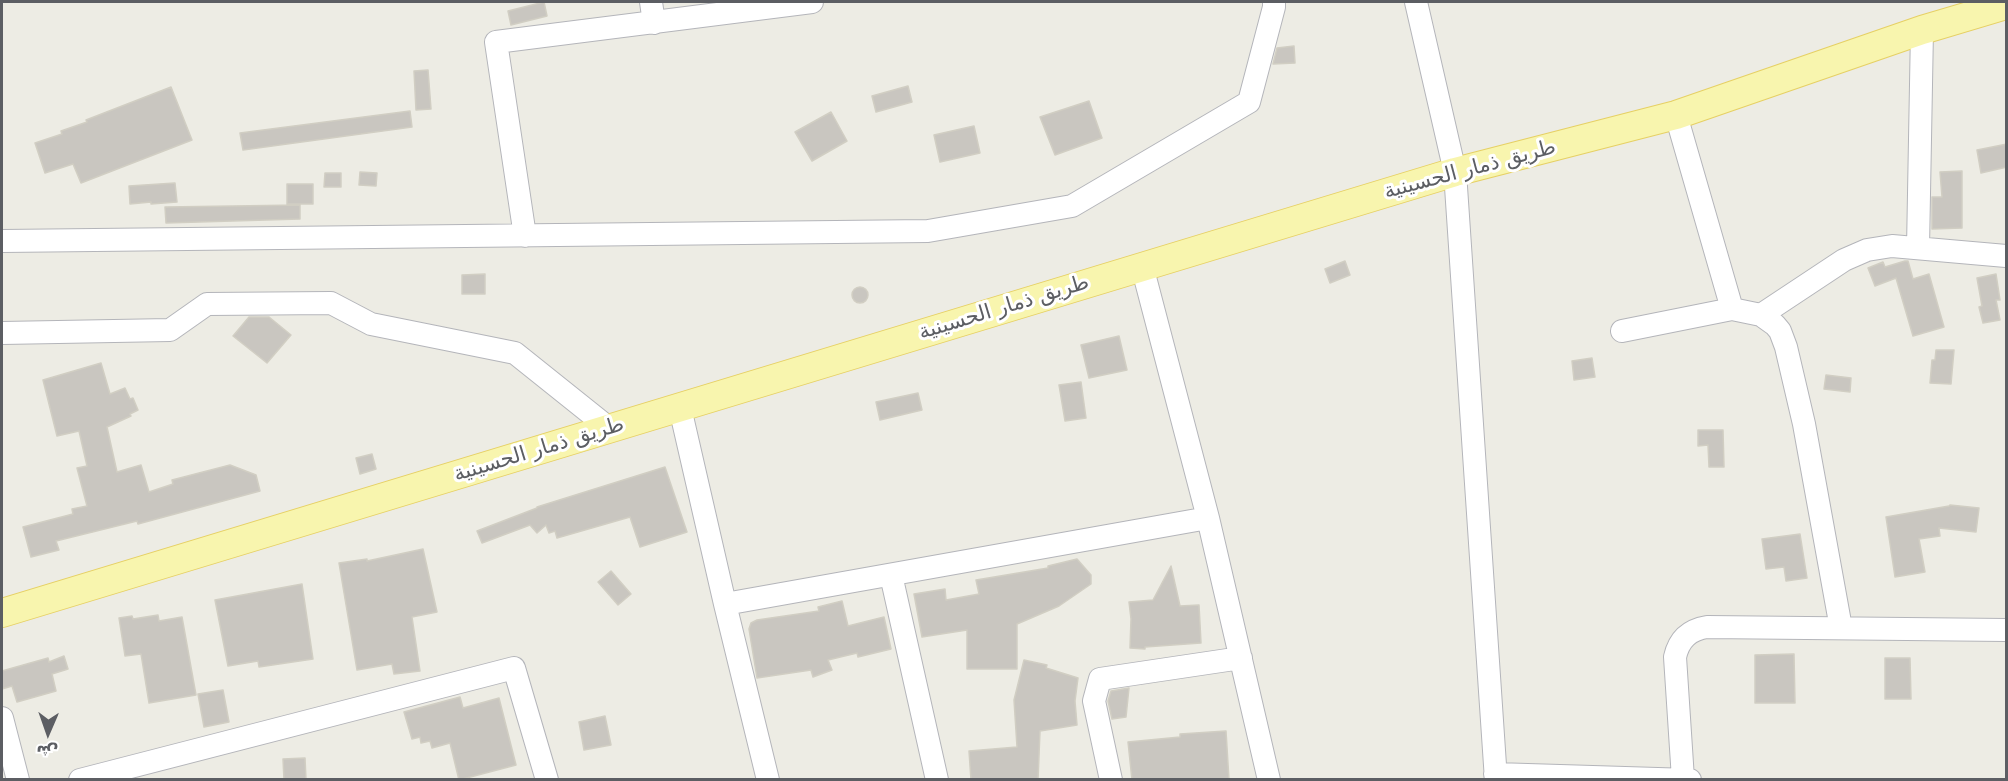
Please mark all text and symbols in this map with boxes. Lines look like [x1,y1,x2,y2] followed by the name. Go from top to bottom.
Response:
[1381,135,1559,205] street label: طريق ذمار الحسينية
[916,270,1092,346] street label: طريق ذمار الحسينية
[451,412,627,488] street label: طريق ذمار الحسينية
[18,703,78,763] north arrow
[36,742,59,761] text: ش

